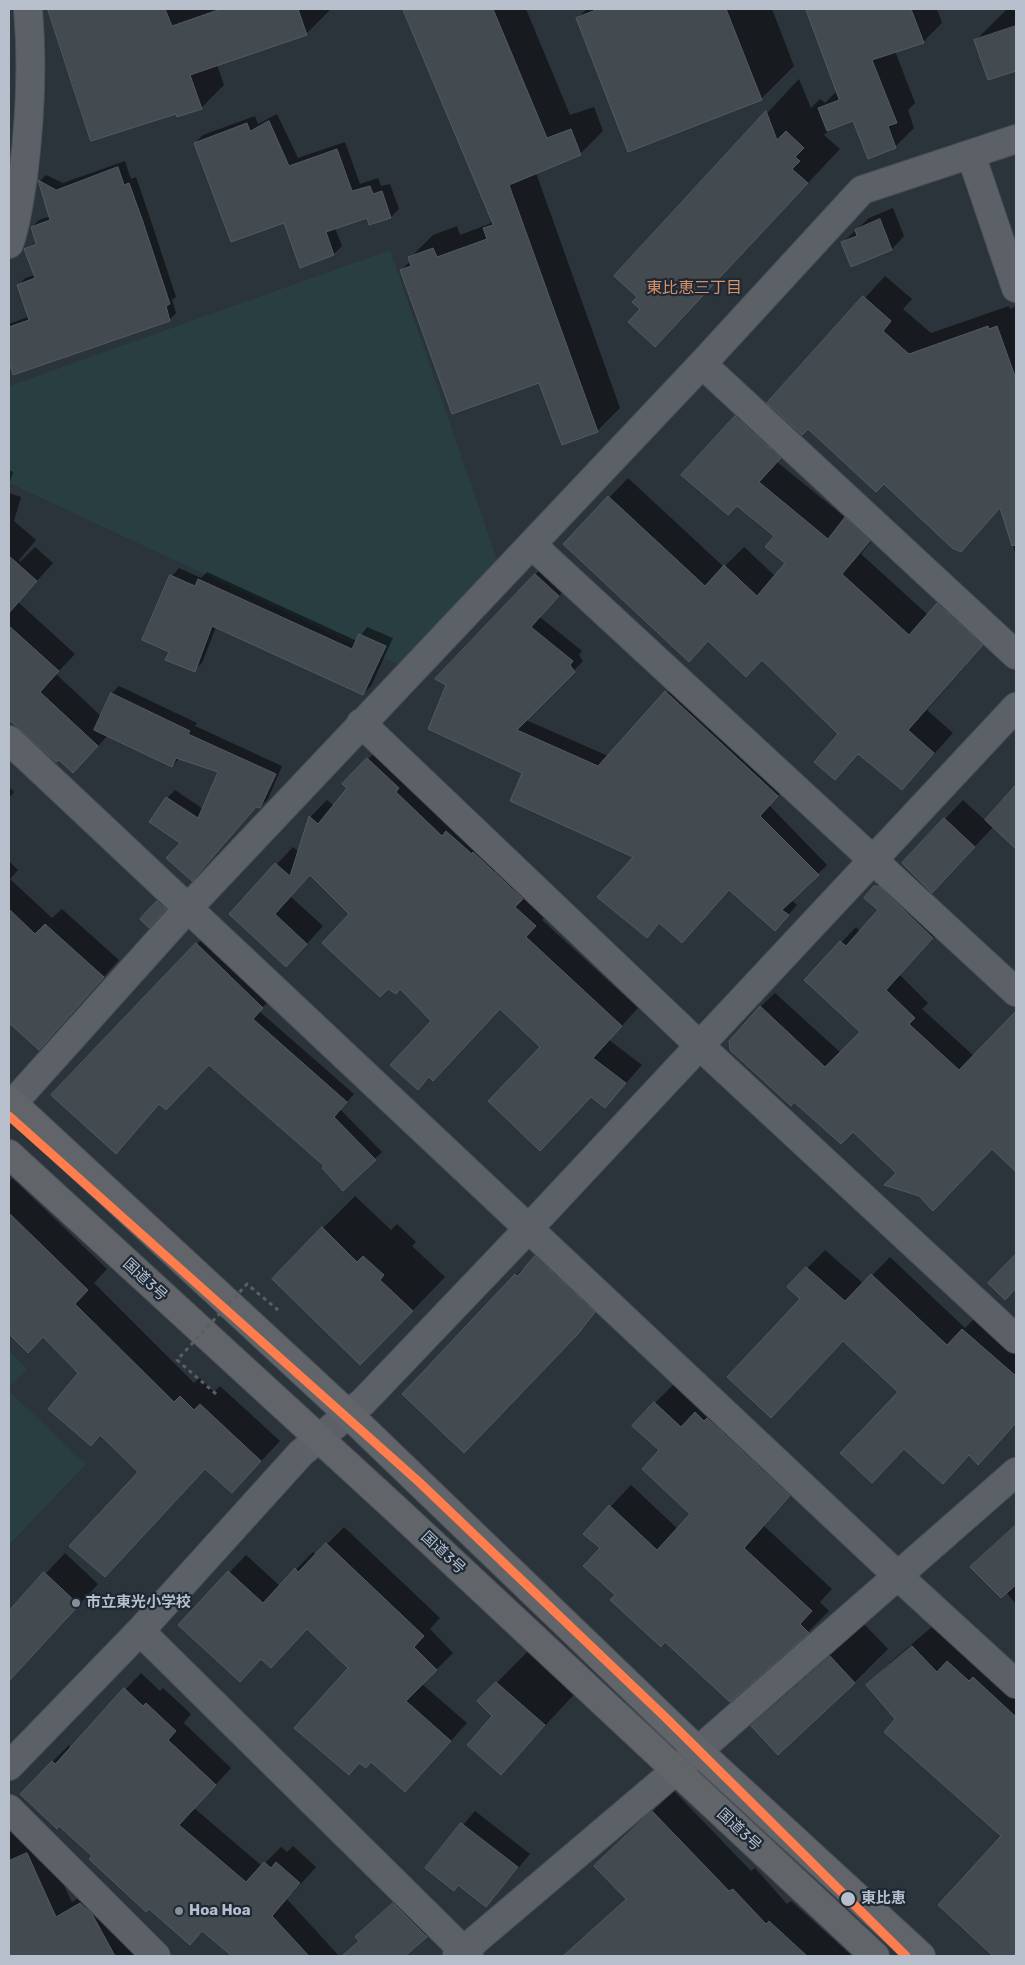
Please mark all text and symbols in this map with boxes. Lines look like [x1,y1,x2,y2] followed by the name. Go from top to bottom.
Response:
[646,278,742,298] district label: 東比恵三丁目
[119,1255,171,1305] street label: 国道3号
[417,1528,469,1578] street label: 国道3号
[86,1594,191,1612] place label: 市立東光小学校
[70,1597,82,1609] marker: 市立東光小学校
[713,1805,765,1855] street label: 国道3号
[839,1890,857,1908] marker: 東比恵
[861,1890,906,1908] place label: 東比恵
[189,1902,251,1920] place label: Hoa Hoa
[173,1905,185,1917] marker: Hoa Hoa

